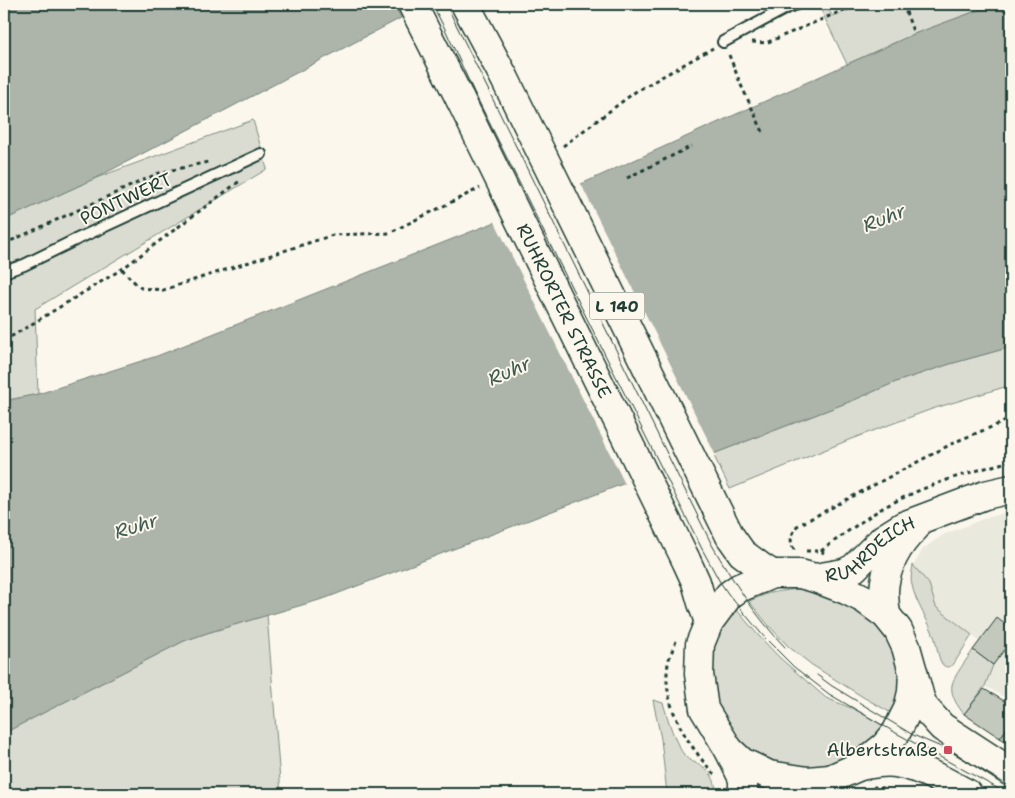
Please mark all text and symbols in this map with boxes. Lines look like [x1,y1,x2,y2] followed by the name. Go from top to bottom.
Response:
[76,167,176,231] street label: PONTWERT
[859,198,910,238] water label: Ruhr
[511,220,617,402] street label: RUHRORTER STRASSE
[590,292,644,320] road number: L 140
[484,350,535,391] water label: Ruhr
[111,507,162,544] water label: Ruhr
[823,511,918,588] street label: RUHRDEICH
[827,738,938,762] place label: Albertstraße
[942,744,954,756] marker: Albertstraße

